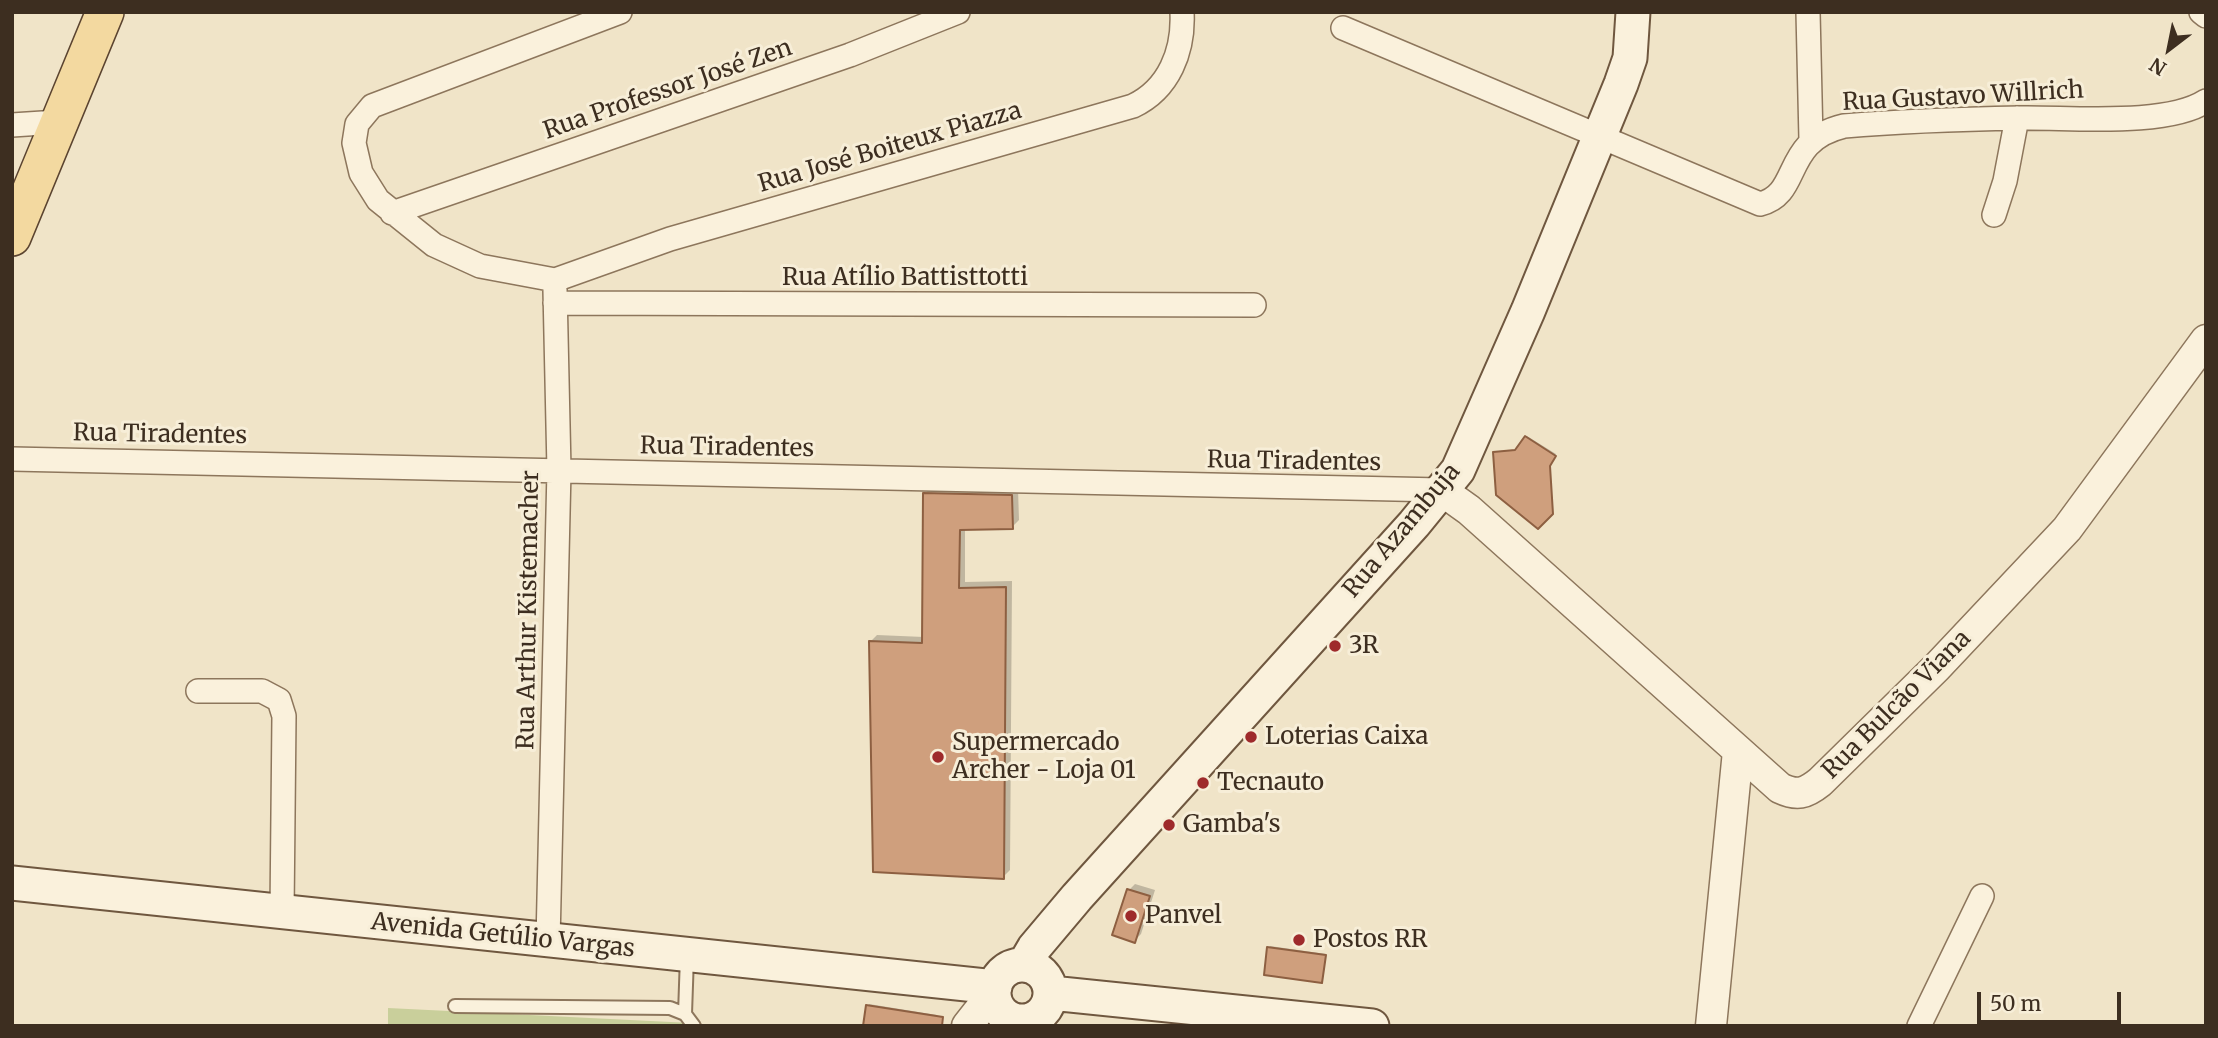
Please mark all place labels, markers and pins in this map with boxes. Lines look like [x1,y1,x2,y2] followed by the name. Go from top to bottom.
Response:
[1349,632,1379,660] place label: 3R
[1327,638,1343,654] marker: 3R
[1265,723,1428,751] place label: Loterias Caixa
[952,729,1136,785] place label: Supermercado Archer - Loja 01
[1243,729,1259,745] marker: Loterias Caixa
[930,749,946,765] marker: Supermercado Archer - Loja 01
[1217,769,1324,797] place label: Tecnauto
[1195,775,1211,791] marker: Tecnauto
[1183,811,1281,839] place label: Gamba's
[1161,817,1177,833] marker: Gamba's
[1145,902,1222,930] place label: Panvel
[1123,908,1139,924] marker: Panvel
[1313,926,1428,954] place label: Postos RR
[1291,932,1307,948] marker: Postos RR

